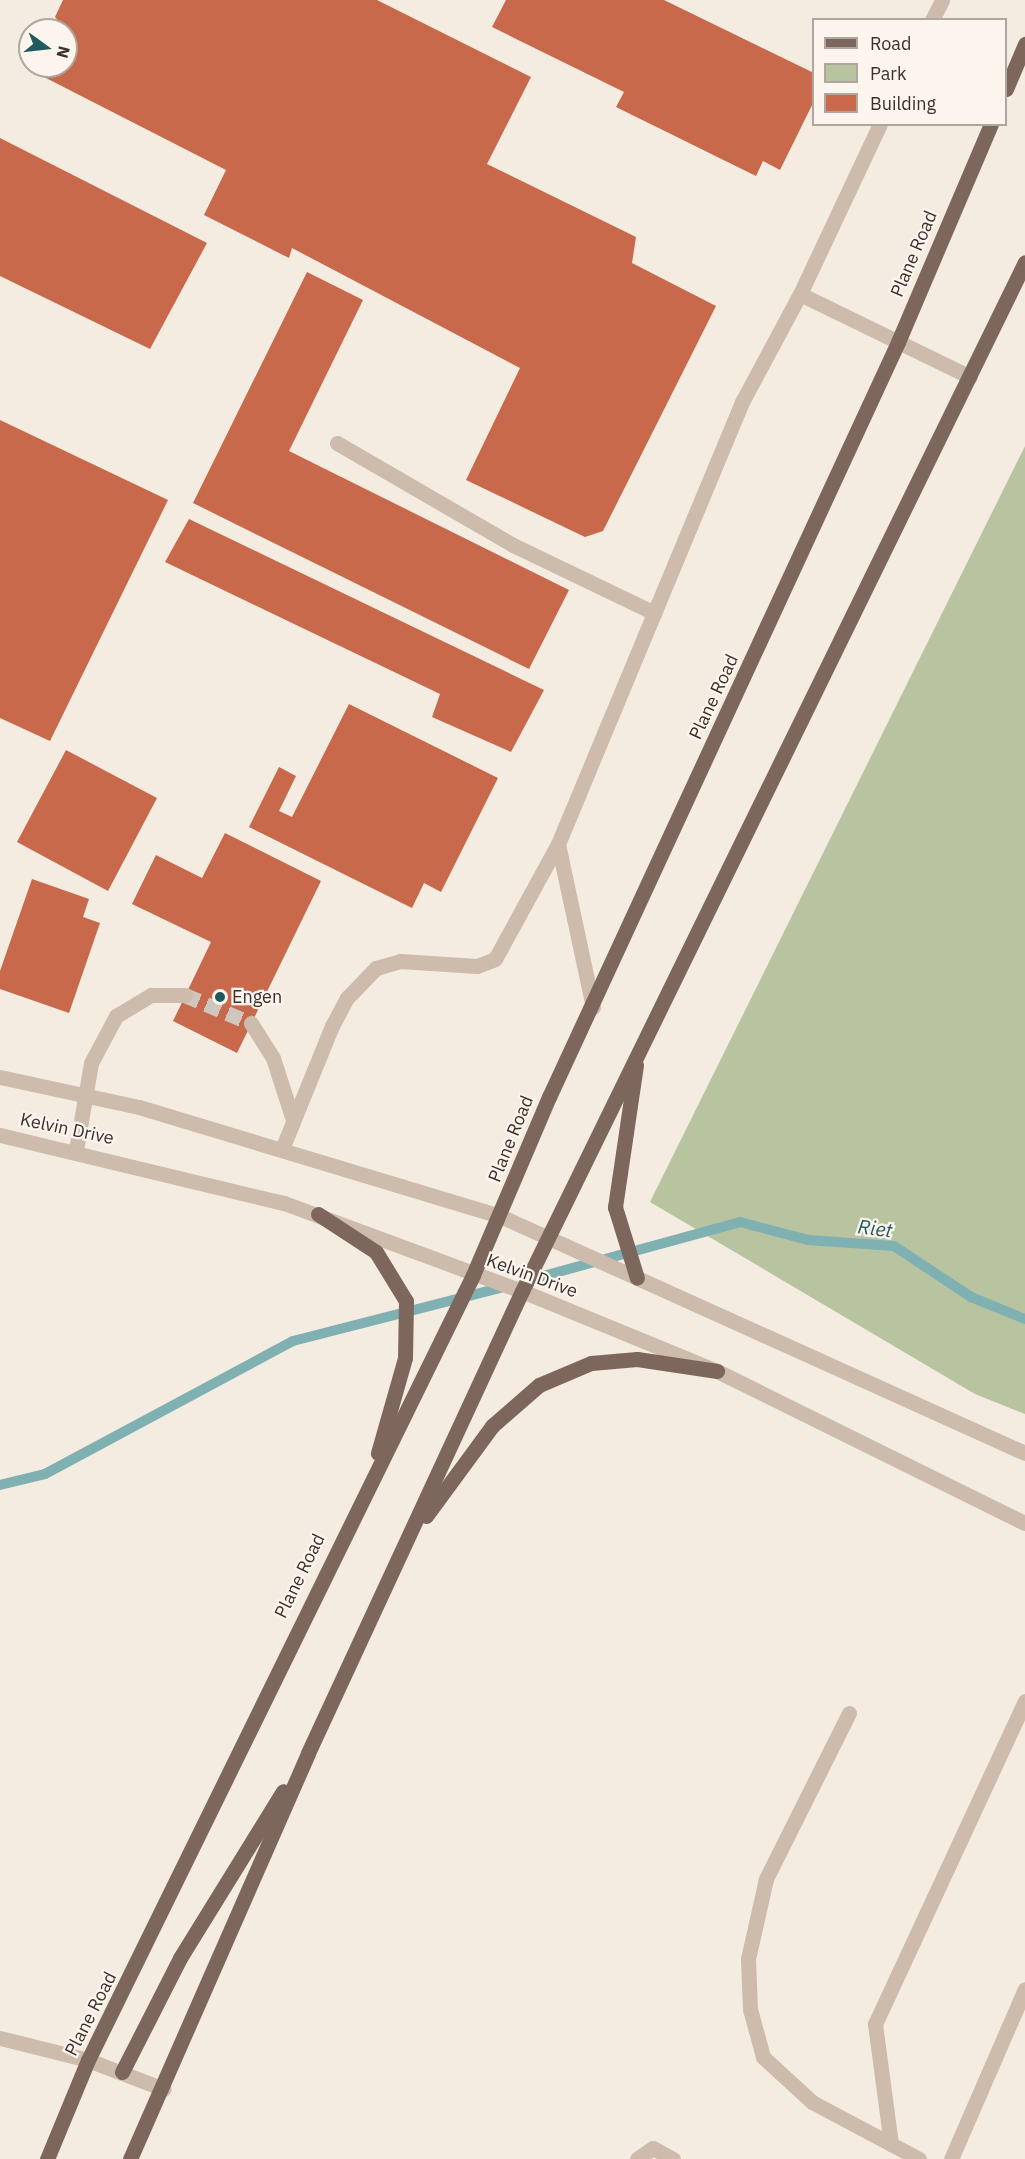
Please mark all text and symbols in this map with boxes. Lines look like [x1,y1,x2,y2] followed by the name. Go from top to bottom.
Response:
[18,18,78,78] north arrow
[812,18,1007,126] legend
[870,32,911,55] text: Road
[52,44,75,60] text: N
[870,62,906,85] text: Park
[870,92,936,115] text: Building
[886,208,942,300] street label: Plane Road
[685,651,743,743] street label: Plane Road
[232,986,282,1008] place label: Engen
[213,990,227,1004] marker: Engen
[484,1093,538,1185] street label: Plane Road
[18,1109,116,1149] street label: Kelvin Drive
[856,1214,894,1242] water label: Riet
[484,1250,580,1302] street label: Kelvin Drive
[270,1530,330,1622] street label: Plane Road
[61,1968,121,2060] street label: Plane Road

